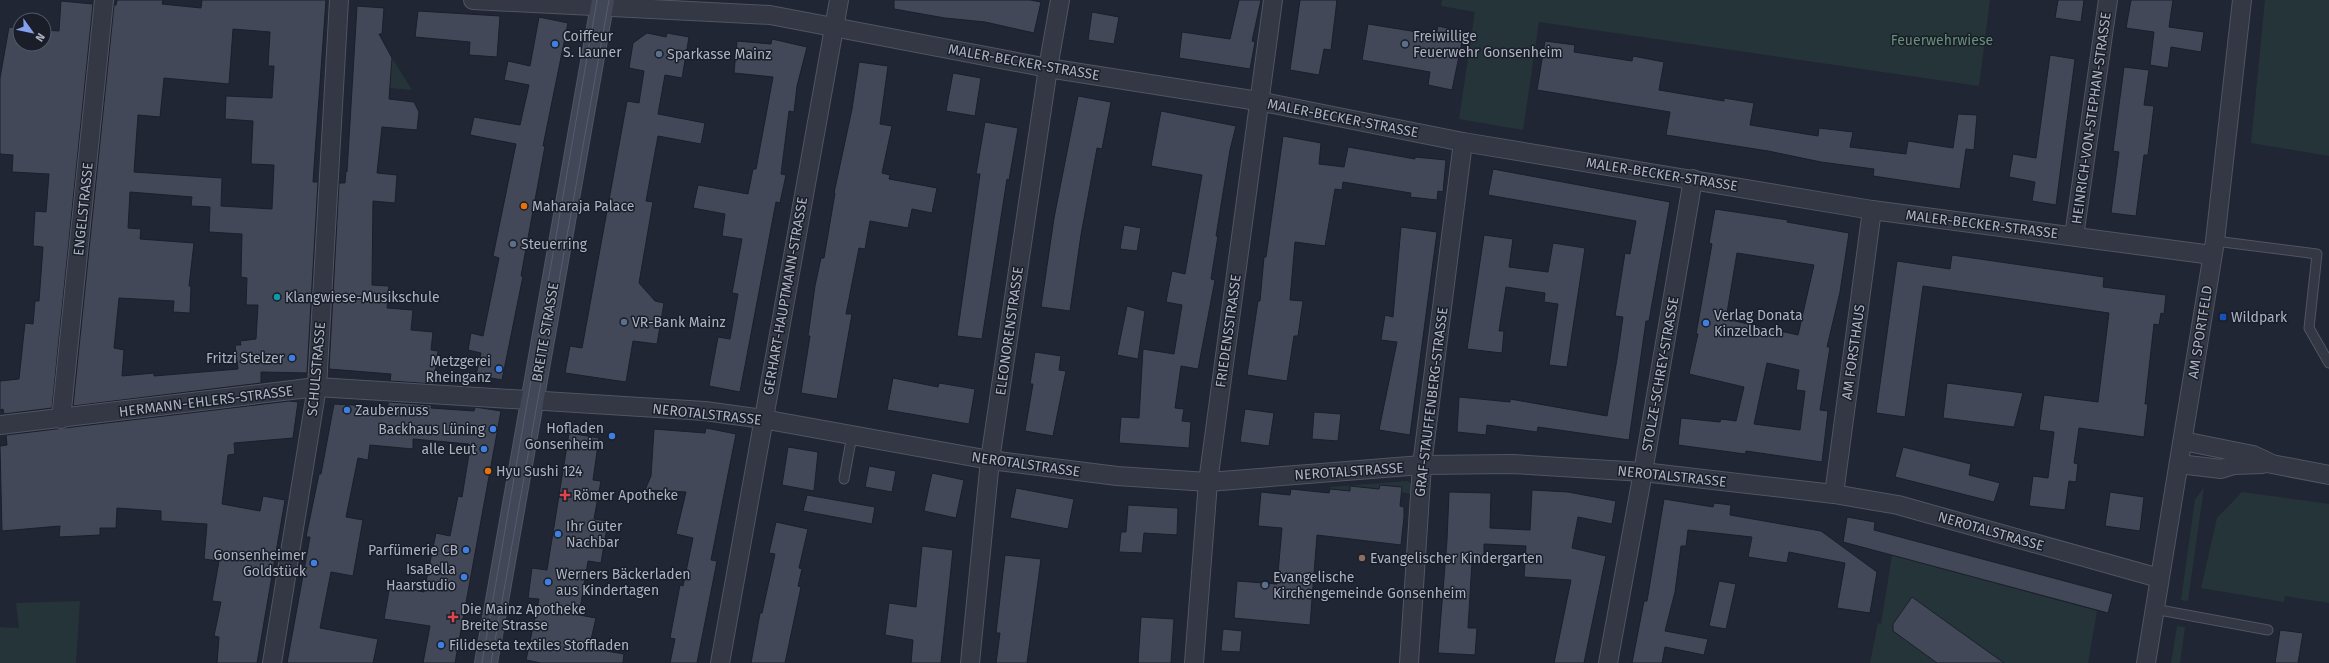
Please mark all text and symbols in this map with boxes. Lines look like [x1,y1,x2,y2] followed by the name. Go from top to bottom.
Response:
[2068,11,2115,225] street label: HEINRICH-VON-STEPHAN-STRASSE
[12,12,52,52] north arrow
[563,28,622,61] place label: Coiffeur S. Launer
[1413,28,1563,61] place label: Freiwillige Feuerwehr Gonsenheim
[33,31,47,44] text: N
[1891,32,1993,49] park label: Feuerwehrwiese
[550,39,560,49] marker: Coiffeur S. Launer
[1400,39,1410,49] marker: Freiwillige Feuerwehr Gonsenheim
[947,41,1101,84] street label: MALER-BECKER-STRASSE
[667,46,771,63] place label: Sparkasse Mainz
[654,49,664,59] marker: Sparkasse Mainz
[1266,96,1420,141] street label: MALER-BECKER-STRASSE
[1585,154,1739,195] street label: MALER-BECKER-STRASSE
[70,162,97,257] street label: ENGELSTRASSE
[760,196,811,396] street label: GERHART-HAUPTMANN-STRASSE
[532,198,635,215] place label: Maharaja Palace
[519,201,529,211] marker: Maharaja Palace
[1905,207,2059,242] street label: MALER-BECKER-STRASSE
[521,236,588,253] place label: Steuerring
[508,239,518,249] marker: Steuerring
[992,266,1027,397] street label: ELEONORENSTRASSE
[1212,273,1245,389] street label: FRIEDENSSTRASSE
[528,281,563,383] street label: BREITE STRASSE
[2185,284,2216,380] street label: AM SPORTFELD
[285,289,440,306] place label: Klangwiese-Musikschule
[272,292,282,302] marker: Klangwiese-Musikschule
[1639,295,1682,453] street label: STOLZE-SCHREY-STRASSE
[1838,303,1869,401] street label: AM FORSTHAUS
[1411,306,1452,498] street label: GRAF-STAUFFENBERG-STRASSE
[1714,307,1803,340] place label: Verlag Donata Kinzelbach
[2231,309,2288,326] place label: Wildpark
[2218,312,2228,322] marker: Wildpark
[632,314,726,331] place label: VR-Bank Mainz
[619,317,629,327] marker: VR-Bank Mainz
[1701,318,1711,328] marker: Verlag Donata Kinzelbach
[304,321,329,417] street label: SCHULSTRASSE
[206,350,285,367] place label: Fritzi Stelzer
[287,353,297,363] marker: Fritzi Stelzer
[426,353,491,386] place label: Metzgerei Rheinganz
[494,364,504,374] marker: Metzgerei Rheinganz
[118,382,294,421] street label: HERMANN-EHLERS-STRASSE
[652,400,762,429] street label: NEROTALSTRASSE
[355,402,429,419] place label: Zaubernuss
[342,405,352,415] marker: Zaubernuss
[525,420,604,453] place label: Hofladen Gonsenheim
[378,421,486,438] place label: Backhaus Lüning
[488,424,498,434] marker: Backhaus Lüning
[607,431,617,441] marker: Hofladen Gonsenheim
[422,441,477,458] place label: alle Leut
[479,444,489,454] marker: alle Leut
[970,448,1081,481] street label: NEROTALSTRASSE
[1294,459,1404,484] street label: NEROTALSTRASSE
[1617,462,1727,491] street label: NEROTALSTRASSE
[496,463,583,480] place label: Hyu Sushi 124
[483,466,493,476] marker: Hyu Sushi 124
[573,487,678,504] place label: Römer Apotheke
[560,490,570,500] marker: Römer Apotheke
[1936,508,2046,555] street label: NEROTALSTRASSE
[566,518,623,551] place label: Ihr Guter Nachbar
[553,529,563,539] marker: Ihr Guter Nachbar
[368,542,458,559] place label: Parfümerie CB
[461,545,471,555] marker: Parfümerie CB
[214,547,307,580] place label: Gonsenheimer Goldstück
[1370,550,1543,567] place label: Evangelischer Kindergarten
[1357,553,1367,563] marker: Evangelischer Kindergarten
[309,558,319,568] marker: Gonsenheimer Goldstück
[386,561,456,594] place label: IsaBella Haarstudio
[556,566,690,599] place label: Werners Bäckerladen aus Kindertagen
[1273,569,1466,602] place label: Evangelische Kirchengemeinde Gonsenheim
[459,572,469,582] marker: IsaBella Haarstudio
[543,577,553,587] marker: Werners Bäckerladen aus Kindertagen
[1260,580,1270,590] marker: Evangelische Kirchengemeinde Gonsenheim
[461,601,586,634] place label: Die Mainz Apotheke Breite Strasse
[448,612,458,622] marker: Die Mainz Apotheke Breite Strasse
[449,637,629,654] place label: Filideseta textiles Stoffladen
[436,640,446,650] marker: Filideseta textiles Stoffladen

